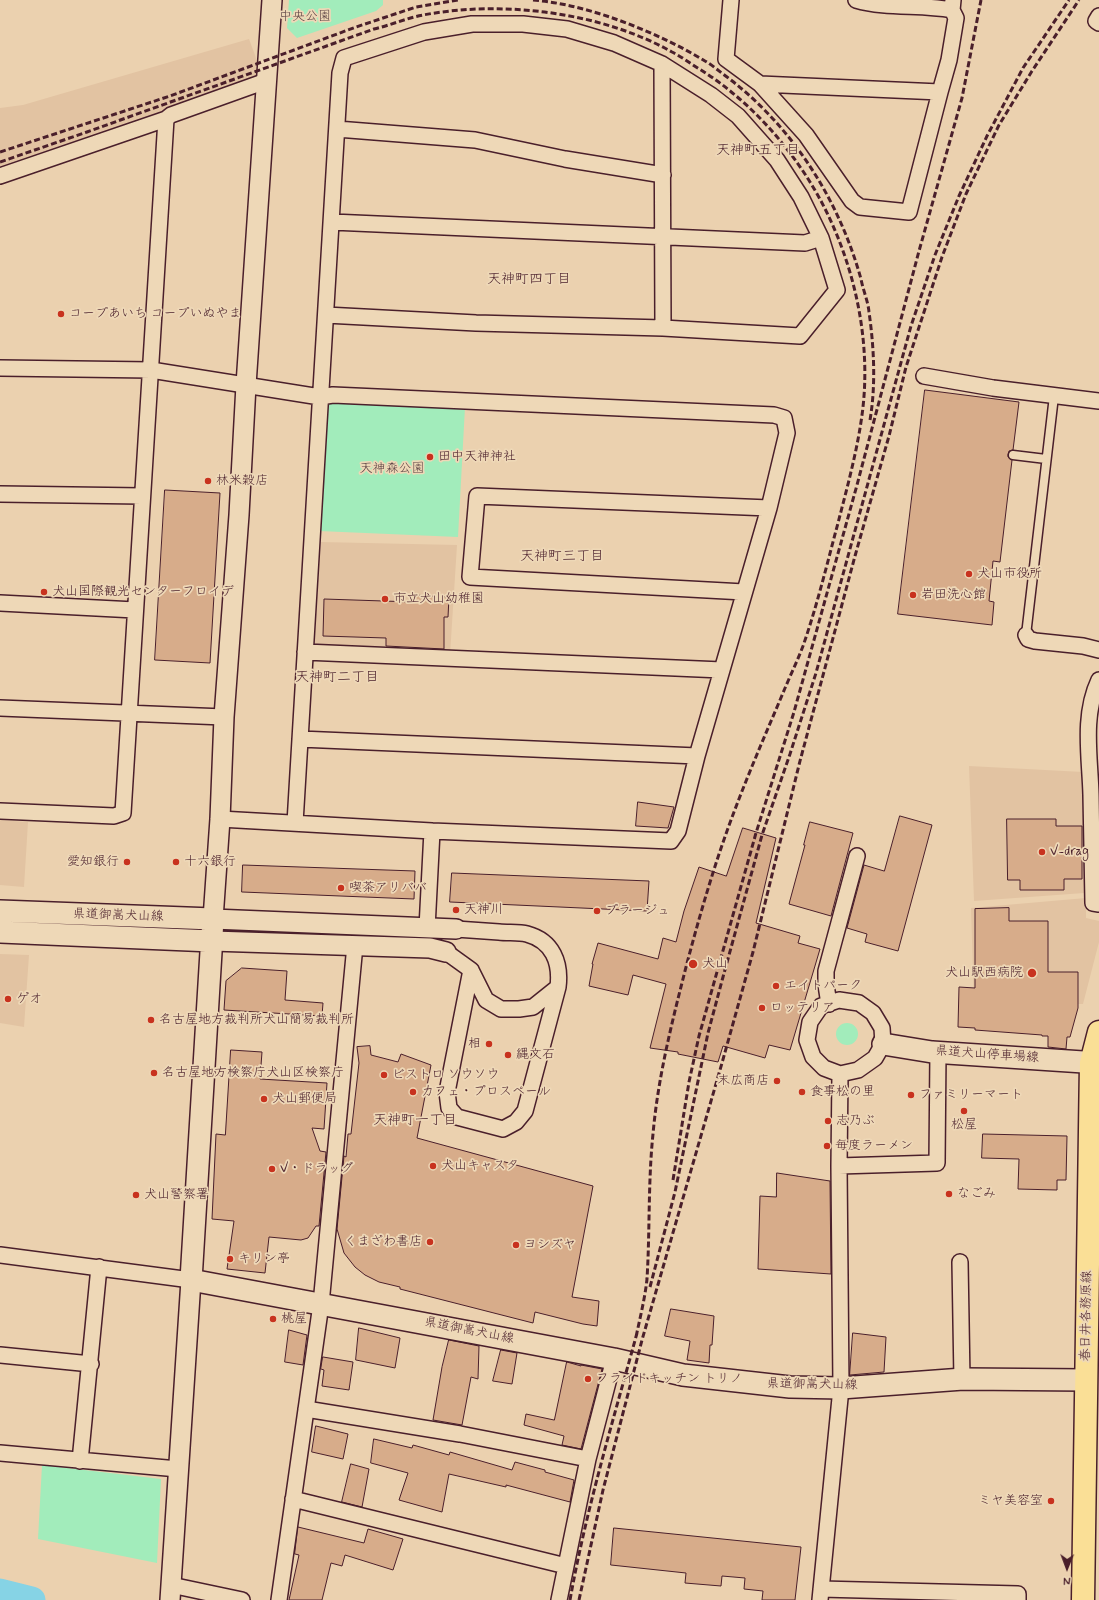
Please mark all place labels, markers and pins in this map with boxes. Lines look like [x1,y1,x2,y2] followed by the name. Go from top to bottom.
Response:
[69,306,242,322] place label: コープあいち コープいぬやま
[56,309,66,319] marker: コープあいち コープいぬやま
[438,449,516,465] place label: 田中天神神社
[425,452,435,462] marker: 田中天神神社
[216,473,268,489] place label: 林米穀店
[203,476,213,486] marker: 林米穀店
[977,566,1042,582] place label: 犬山市役所
[964,569,974,579] marker: 犬山市役所
[52,584,234,600] place label: 犬山国際観光センターフロイデ
[39,587,49,597] marker: 犬山国際観光センターフロイデ
[921,587,986,603] place label: 岩田洗心館
[908,590,918,600] marker: 岩田洗心館
[393,591,484,607] place label: 市立犬山幼稚園
[380,594,390,604] marker: 市立犬山幼稚園
[1050,844,1089,860] place label: V-drag
[1037,847,1047,857] marker: V-drag
[67,854,119,870] place label: 愛知銀行
[184,854,236,870] place label: 十六銀行
[122,857,132,867] marker: 愛知銀行
[171,857,181,867] marker: 十六銀行
[349,880,427,896] place label: 喫茶アリババ
[336,883,346,893] marker: 喫茶アリババ
[464,902,503,918] place label: 天神川
[605,903,670,919] place label: プラージュ
[451,905,461,915] marker: 天神川
[592,906,602,916] marker: プラージュ
[702,956,728,972] place label: 犬山
[687,958,699,970] marker: 犬山
[945,965,1023,981] place label: 犬山駅西病院
[1026,967,1038,979] marker: 犬山駅西病院
[784,978,862,994] place label: エイトパーク
[771,981,781,991] marker: エイトパーク
[16,991,42,1007] place label: ゲオ
[3,994,13,1004] marker: ゲオ
[770,1000,835,1016] place label: ロッテリア
[757,1003,767,1013] marker: ロッテリア
[159,1012,354,1028] place label: 名古屋地方裁判所犬山簡易裁判所
[146,1015,156,1025] marker: 名古屋地方裁判所犬山簡易裁判所
[468,1036,481,1052] place label: 相
[484,1039,494,1049] marker: 相
[516,1047,555,1063] place label: 縄文石
[503,1050,513,1060] marker: 縄文石
[162,1065,344,1081] place label: 名古屋地方検察庁犬山区検察庁
[392,1067,500,1083] place label: ビストロ ソウソウ
[149,1068,159,1078] marker: 名古屋地方検察庁犬山区検察庁
[379,1070,389,1080] marker: ビストロ ソウソウ
[717,1073,769,1089] place label: 末広商店
[772,1076,782,1086] marker: 末広商店
[421,1084,551,1100] place label: カフェ・ブロスペール
[810,1084,875,1100] place label: 食事松の里
[408,1087,418,1097] marker: カフェ・ブロスペール
[797,1087,807,1097] marker: 食事松の里
[919,1087,1023,1103] place label: ファミリーマート
[906,1090,916,1100] marker: ファミリーマート
[272,1091,337,1107] place label: 犬山郵便局
[259,1094,269,1104] marker: 犬山郵便局
[959,1106,969,1116] marker: 松屋
[836,1113,875,1129] place label: 志乃ぶ
[823,1116,833,1126] marker: 志乃ぶ
[951,1117,977,1133] place label: 松屋
[835,1138,913,1154] place label: 毎度ラーメン
[822,1141,832,1151] marker: 毎度ラーメン
[441,1158,519,1174] place label: 犬山キャスタ
[280,1161,353,1177] place label: V・ドラッグ
[428,1161,438,1171] marker: 犬山キャスタ
[267,1164,277,1174] marker: V・ドラッグ
[957,1186,996,1202] place label: なごみ
[144,1187,209,1203] place label: 犬山警察署
[944,1189,954,1199] marker: なごみ
[131,1190,141,1200] marker: 犬山警察署
[344,1234,422,1250] place label: くまざわ書店
[425,1237,435,1247] marker: くまざわ書店
[524,1237,576,1253] place label: ヨシズヤ
[511,1240,521,1250] marker: ヨシズヤ
[238,1251,290,1267] place label: キリン亭
[225,1254,235,1264] marker: キリン亭
[281,1311,307,1327] place label: 桃屋
[268,1314,278,1324] marker: 桃屋
[596,1371,743,1387] place label: フライドキッチン トリノ
[583,1374,593,1384] marker: フライドキッチン トリノ
[978,1493,1043,1509] place label: ミヤ美容室
[1046,1496,1056,1506] marker: ミヤ美容室

